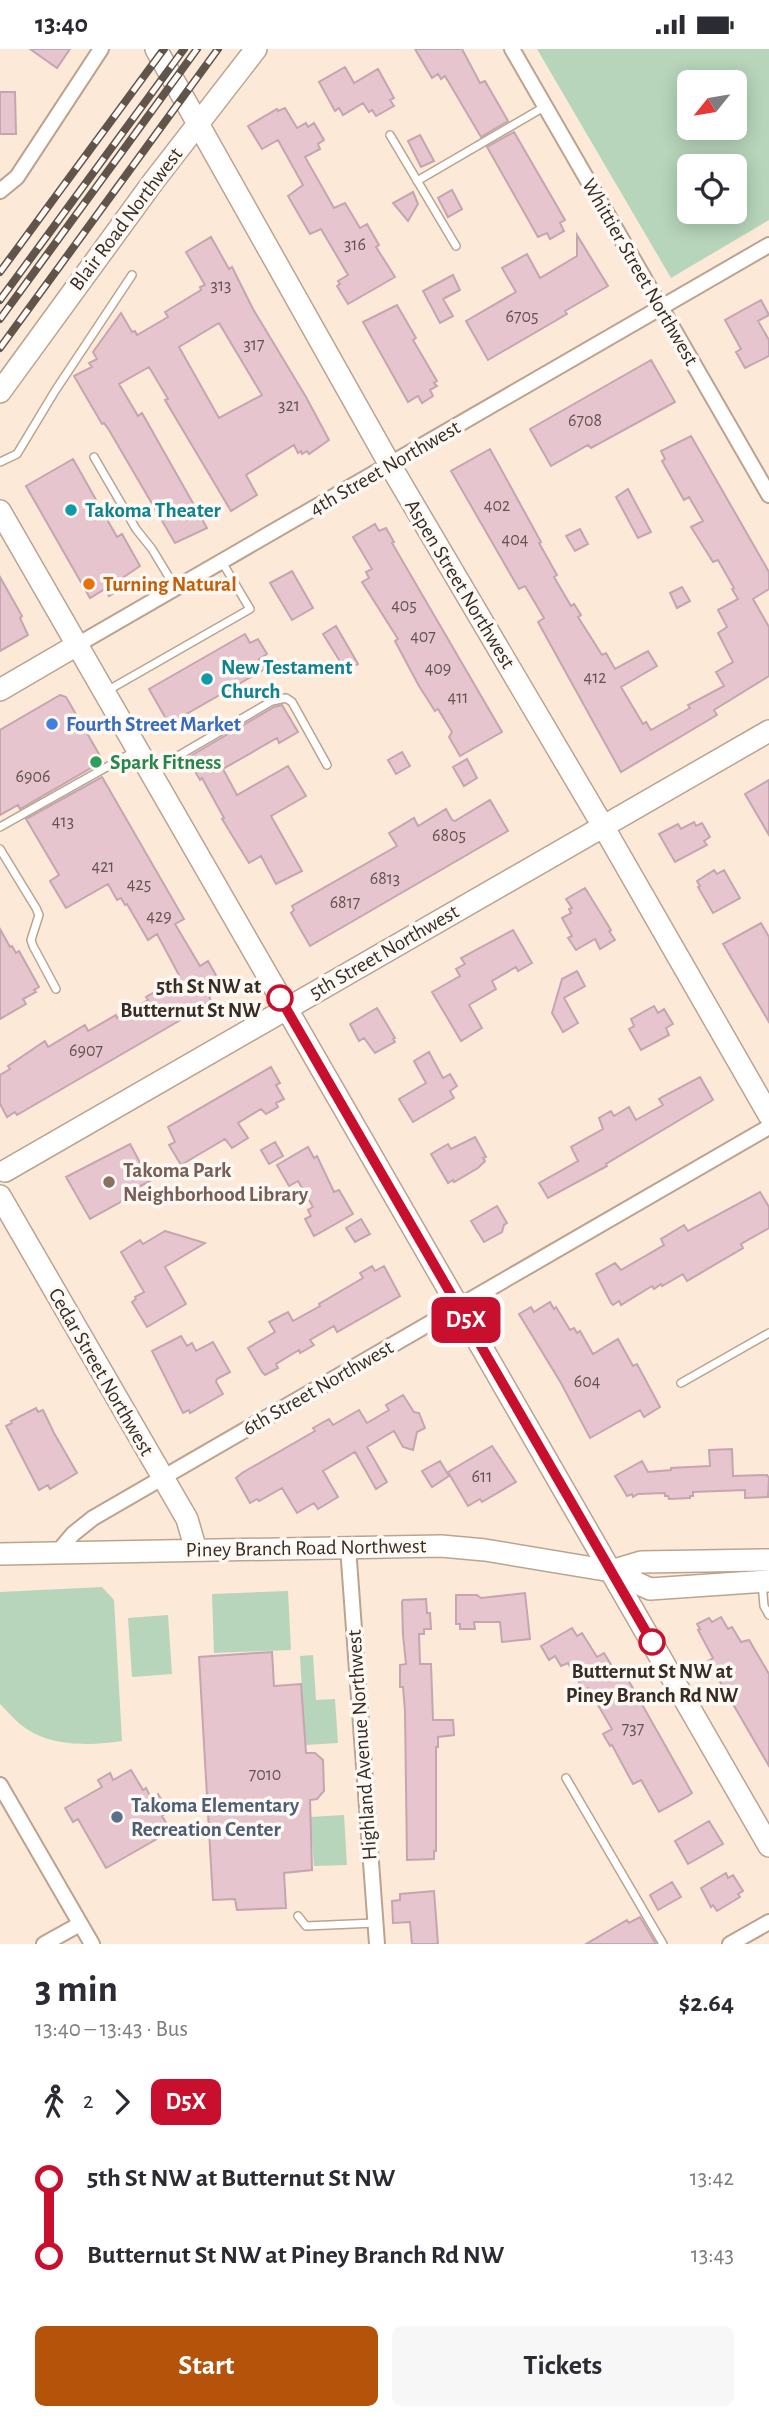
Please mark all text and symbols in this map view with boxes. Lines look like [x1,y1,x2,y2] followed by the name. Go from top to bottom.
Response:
[35,11,88,37] text: 13:40
[677,70,747,140] north arrow
[677,70,747,224] map controls
[66,143,187,294] street label: Blair Road Northwest
[677,154,747,224] button: locate
[578,175,702,369] street label: Whittier Street Northwest
[344,236,366,254] house number: 316
[210,277,232,295] house number: 313
[506,308,539,326] house number: 6705
[243,336,265,354] house number: 317
[278,397,300,415] house number: 321
[568,412,602,430] house number: 6708
[306,416,464,520] street label: 4th Street Northwest
[401,496,519,673] street label: Aspen Street Northwest
[484,497,510,515] house number: 402
[85,500,222,521] place label: Takoma Theater
[63,502,79,518] marker: Takoma Theater
[502,531,529,549] house number: 404
[103,574,237,595] place label: Turning Natural
[81,576,97,592] marker: Turning Natural
[391,597,417,615] house number: 405
[410,628,436,646] house number: 407
[221,657,352,702] place label: New Testament Church
[425,660,451,678] house number: 409
[583,669,607,687] house number: 412
[199,671,215,687] marker: New Testament Church
[447,689,469,707] house number: 411
[66,714,241,735] place label: Fourth Street Market
[44,716,60,732] marker: Fourth Street Market
[110,752,221,773] place label: Spark Fitness
[88,754,104,770] marker: Spark Fitness
[16,768,50,786] house number: 6906
[52,813,74,831] house number: 413
[432,827,466,845] house number: 6805
[91,858,115,876] house number: 421
[370,870,400,888] house number: 6813
[127,876,151,894] house number: 425
[330,894,360,912] house number: 6817
[306,901,463,1003] street label: 5th Street Northwest
[146,908,172,926] house number: 429
[120,976,261,1021] place label: 5th St NW at Butternut St NW
[267,985,293,1011] marker: 5th St NW at Butternut St NW
[69,1042,103,1060] house number: 6907
[123,1160,309,1205] place label: Takoma Park Neighborhood Library
[101,1174,117,1190] marker: Takoma Park Neighborhood Library
[44,1285,158,1460] street label: Cedar Street Northwest
[426,1297,506,1343] line badge: D5X
[445,1308,487,1332] text: D5X
[239,1336,397,1440] street label: 6th Street Northwest
[574,1373,601,1391] house number: 604
[472,1468,492,1486] house number: 611
[185,1535,427,1561] street label: Piney Branch Road Northwest
[343,1629,381,1861] street label: Highland Avenue Northwest
[639,1629,665,1655] marker: Butternut St NW at Piney Branch Rd NW
[566,1661,738,1706] place label: Butternut St NW at Piney Branch Rd NW
[622,1720,644,1738] house number: 737
[249,1766,281,1784] house number: 7010
[131,1795,300,1840] place label: Takoma Elementary Recreation Center
[109,1809,125,1825] marker: Takoma Elementary Recreation Center
[35,1971,118,2009] text: 3 min
[678,1990,734,2016] text: $2.64
[35,2018,188,2041] text: 13:40 – 13:43 · Bus
[35,2083,73,2121] icon: walk
[103,2083,141,2121] icon: forward
[83,2090,93,2113] text: 2
[165,2090,207,2114] text: D5X
[87,2165,395,2191] text: 5th St NW at Butternut St NW
[690,2167,734,2190] text: 13:42
[87,2242,504,2268] text: Butternut St NW at Piney Branch Rd NW
[691,2244,734,2267] text: 13:43
[35,2326,378,2406] button: Start
[392,2326,734,2406] button: Tickets

